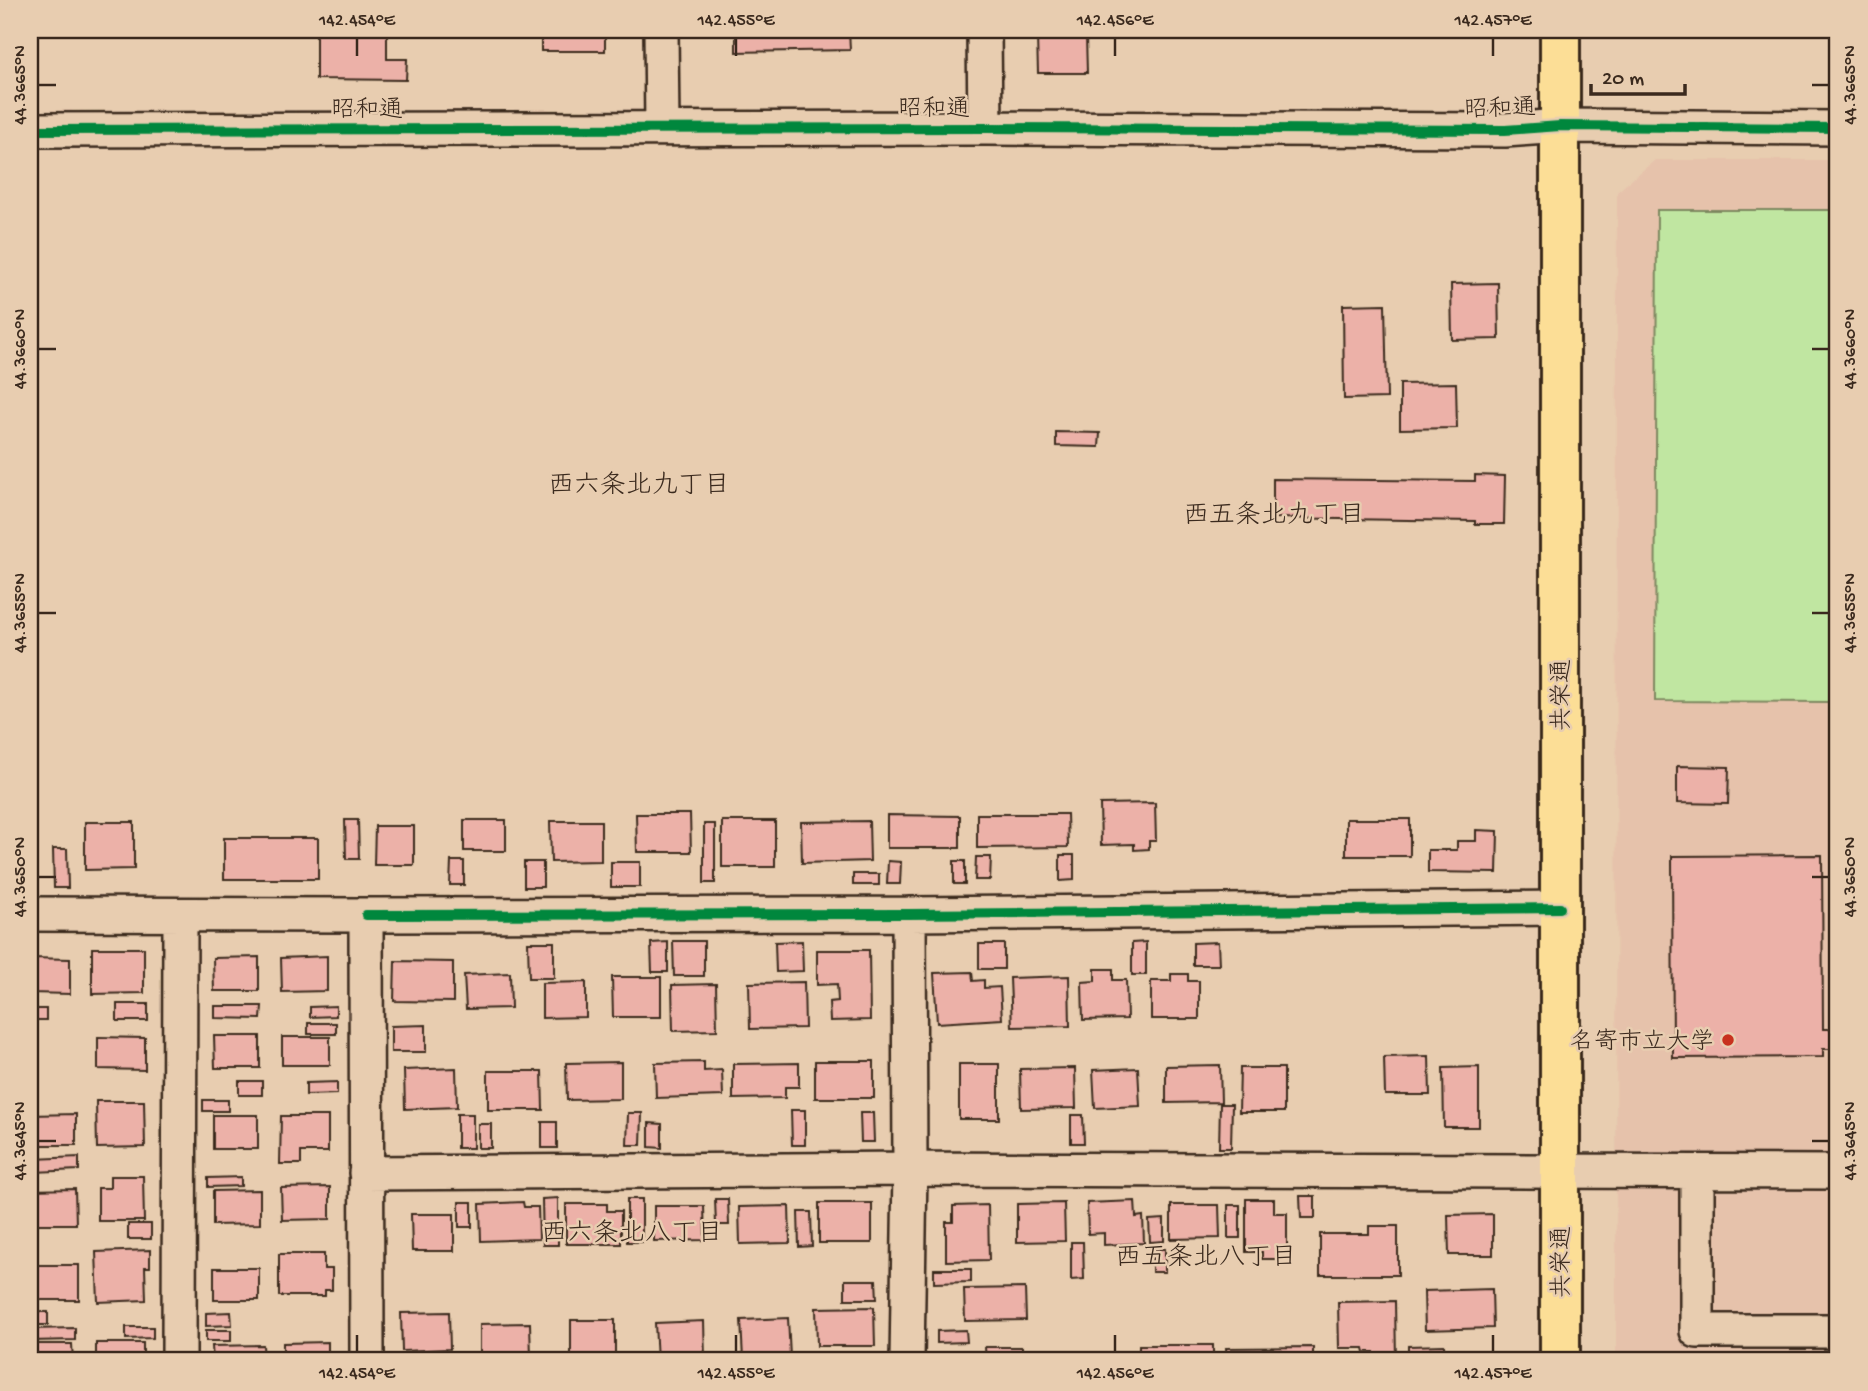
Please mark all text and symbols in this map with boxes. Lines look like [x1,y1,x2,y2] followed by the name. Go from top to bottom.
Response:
[318,11,396,32] text: 142.454°E
[696,11,775,32] text: 142.455°E
[1076,11,1154,32] text: 142.456°E
[1454,11,1532,32] text: 142.457°E
[11,45,32,125] text: 44.3665°N
[1841,45,1862,125] text: 44.3665°N
[1591,52,1686,96] scale bar
[1602,68,1644,93] text: 20 m
[1464,95,1537,126] street label: 昭和通
[898,96,970,125] street label: 昭和通
[331,97,403,126] street label: 昭和通
[11,309,32,389] text: 44.3660°N
[1841,309,1862,389] text: 44.3660°N
[548,471,730,503] district label: 西六条北九丁目
[1183,501,1365,533] district label: 西五条北九丁目
[11,573,32,653] text: 44.3655°N
[1841,573,1862,653] text: 44.3655°N
[1548,659,1578,731] street label: 共栄通
[11,837,32,917] text: 44.3650°N
[1841,837,1862,917] text: 44.3650°N
[1570,1028,1714,1058] place label: 名寄市立大学
[1720,1032,1736,1048] marker: 名寄市立大学
[11,1102,32,1181] text: 44.3645°N
[1841,1102,1862,1181] text: 44.3645°N
[541,1219,723,1251] district label: 西六条北八丁目
[1548,1226,1578,1298] street label: 共栄通
[1115,1243,1297,1275] district label: 西五条北八丁目
[318,1364,396,1385] text: 142.454°E
[696,1364,775,1385] text: 142.455°E
[1076,1364,1154,1385] text: 142.456°E
[1454,1364,1532,1385] text: 142.457°E

